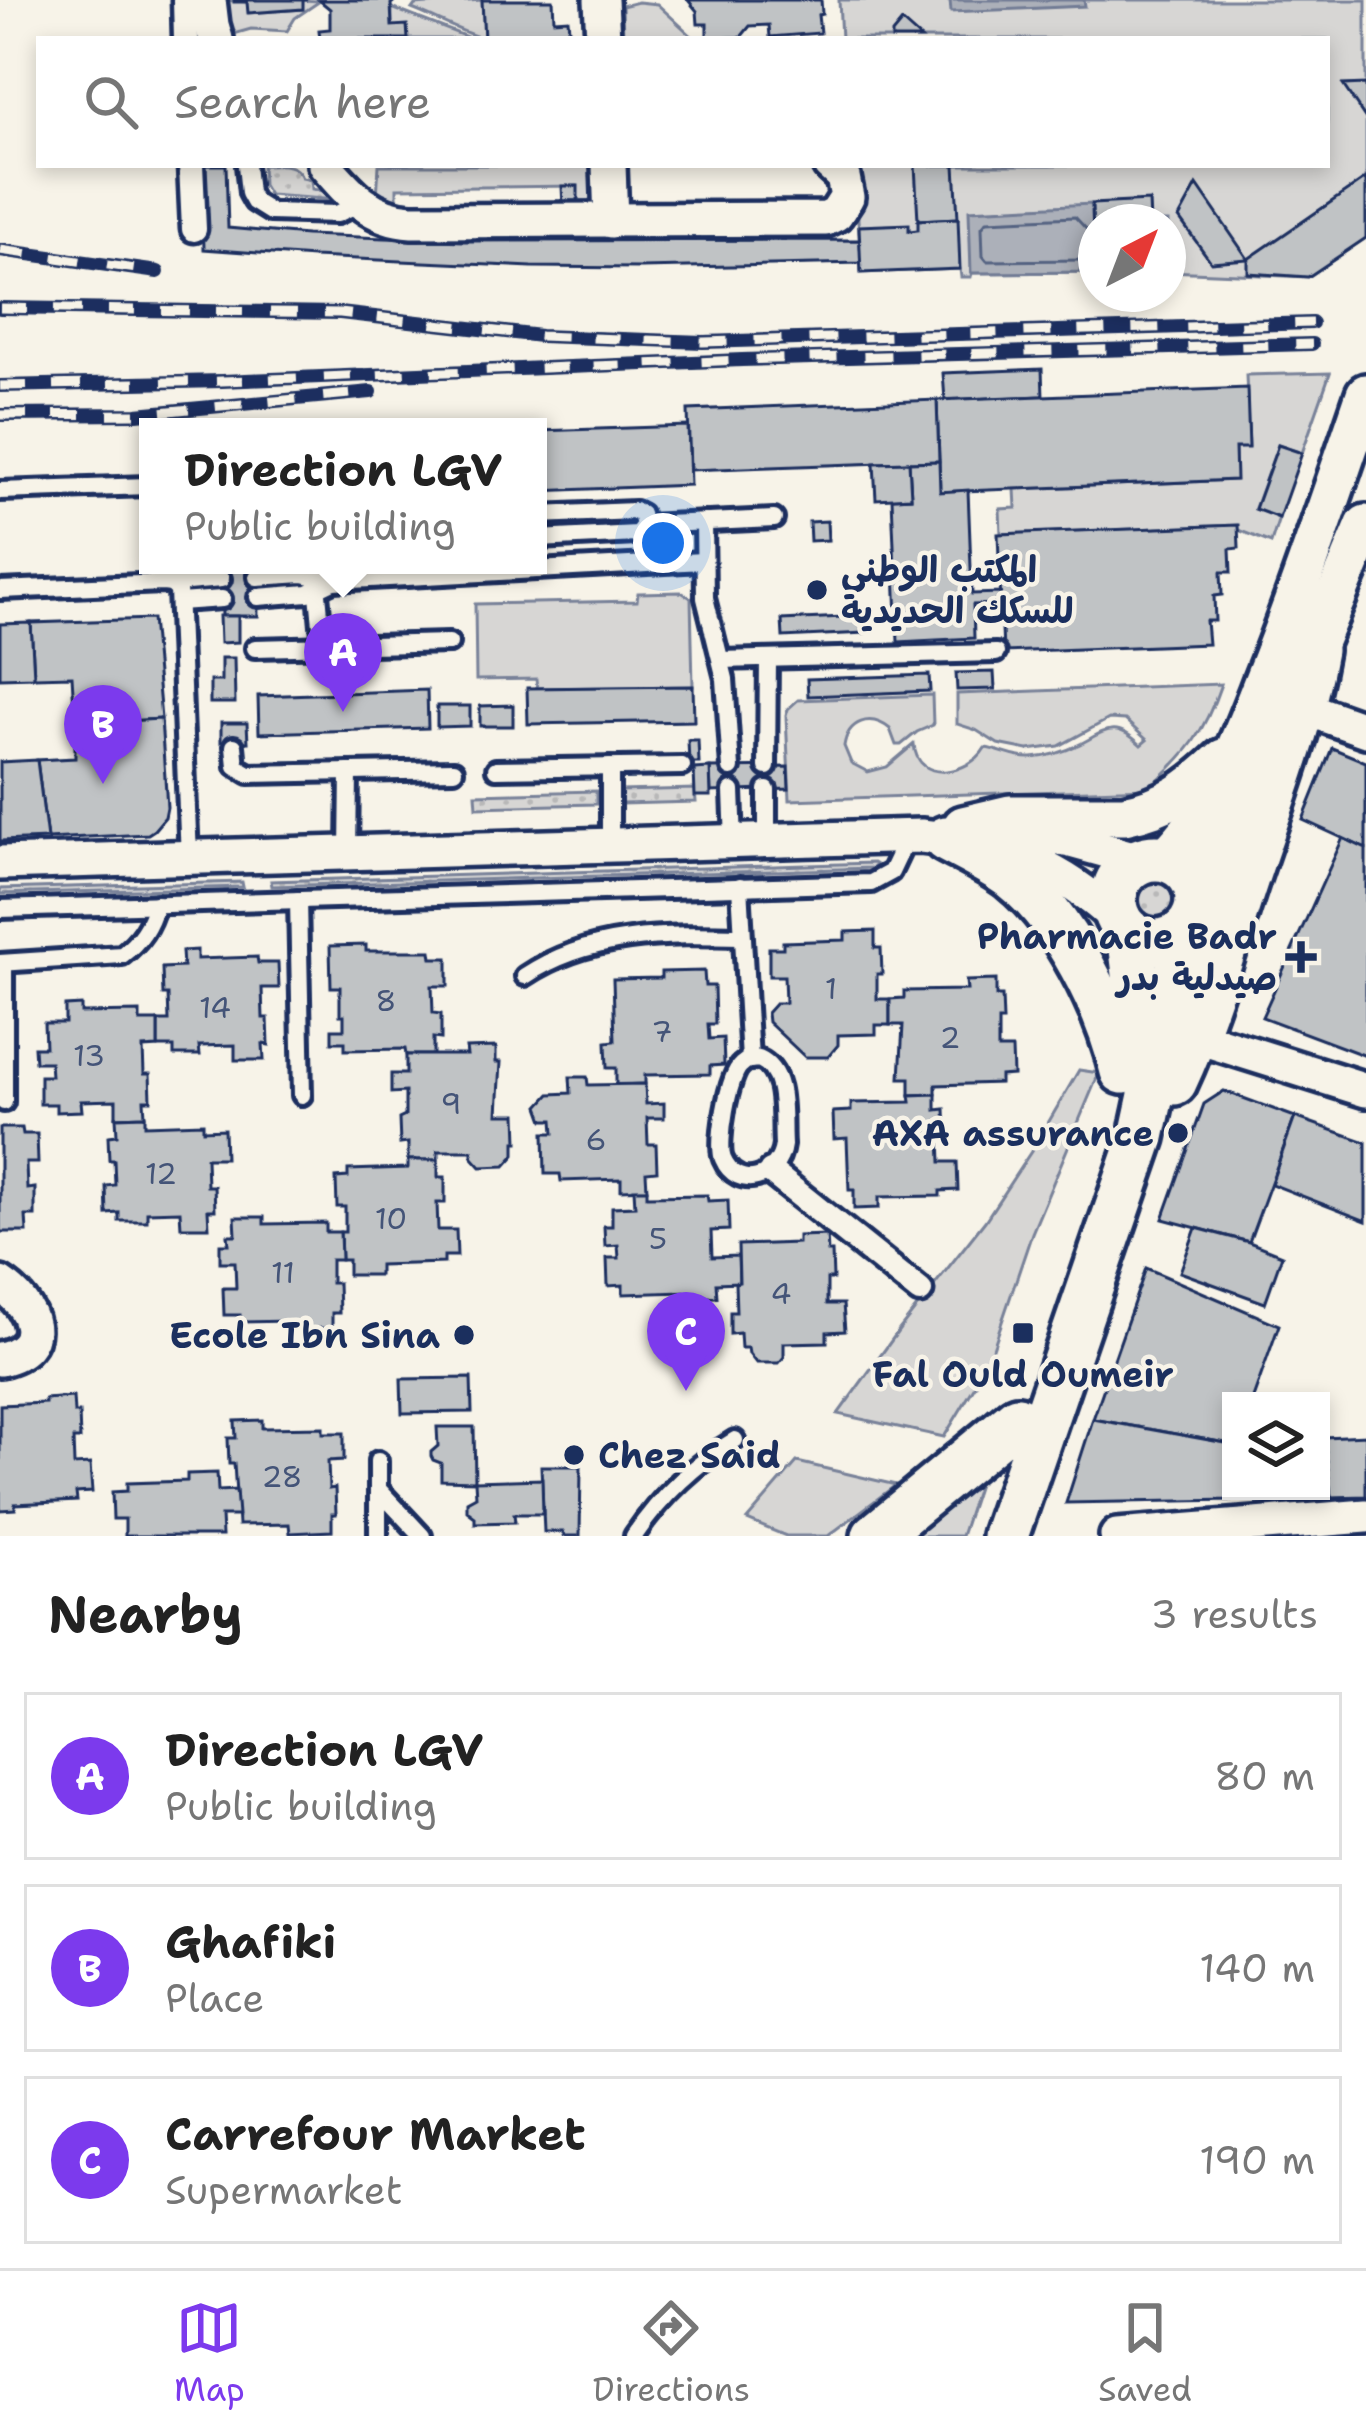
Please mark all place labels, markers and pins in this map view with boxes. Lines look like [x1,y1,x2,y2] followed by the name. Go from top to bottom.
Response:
[841,545,1074,635] place label: المكتب الوطني للسكك الحديدية
[804,577,830,603] marker: المكتب الوطني للسكك الحديدية
[304,613,382,712] pin: A
[64,685,142,784] pin: B
[977,912,1277,1002] place label: Pharmacie Badr صيدلية بدر
[1288,944,1314,970] marker: Pharmacie Badr صيدلية بدر
[872,1109,1154,1158] place label: AXA assurance
[1165,1120,1191,1146] marker: AXA assurance
[647,1292,725,1391] pin: C
[169,1311,440,1360] place label: Ecole Ibn Sina
[1010,1320,1036,1346] marker: Fal Ould Oumeir
[451,1322,477,1348] marker: Ecole Ibn Sina
[872,1350,1174,1399] place label: Fal Ould Oumeir
[598,1431,781,1480] place label: Chez Said
[561,1442,587,1468] marker: Chez Said

